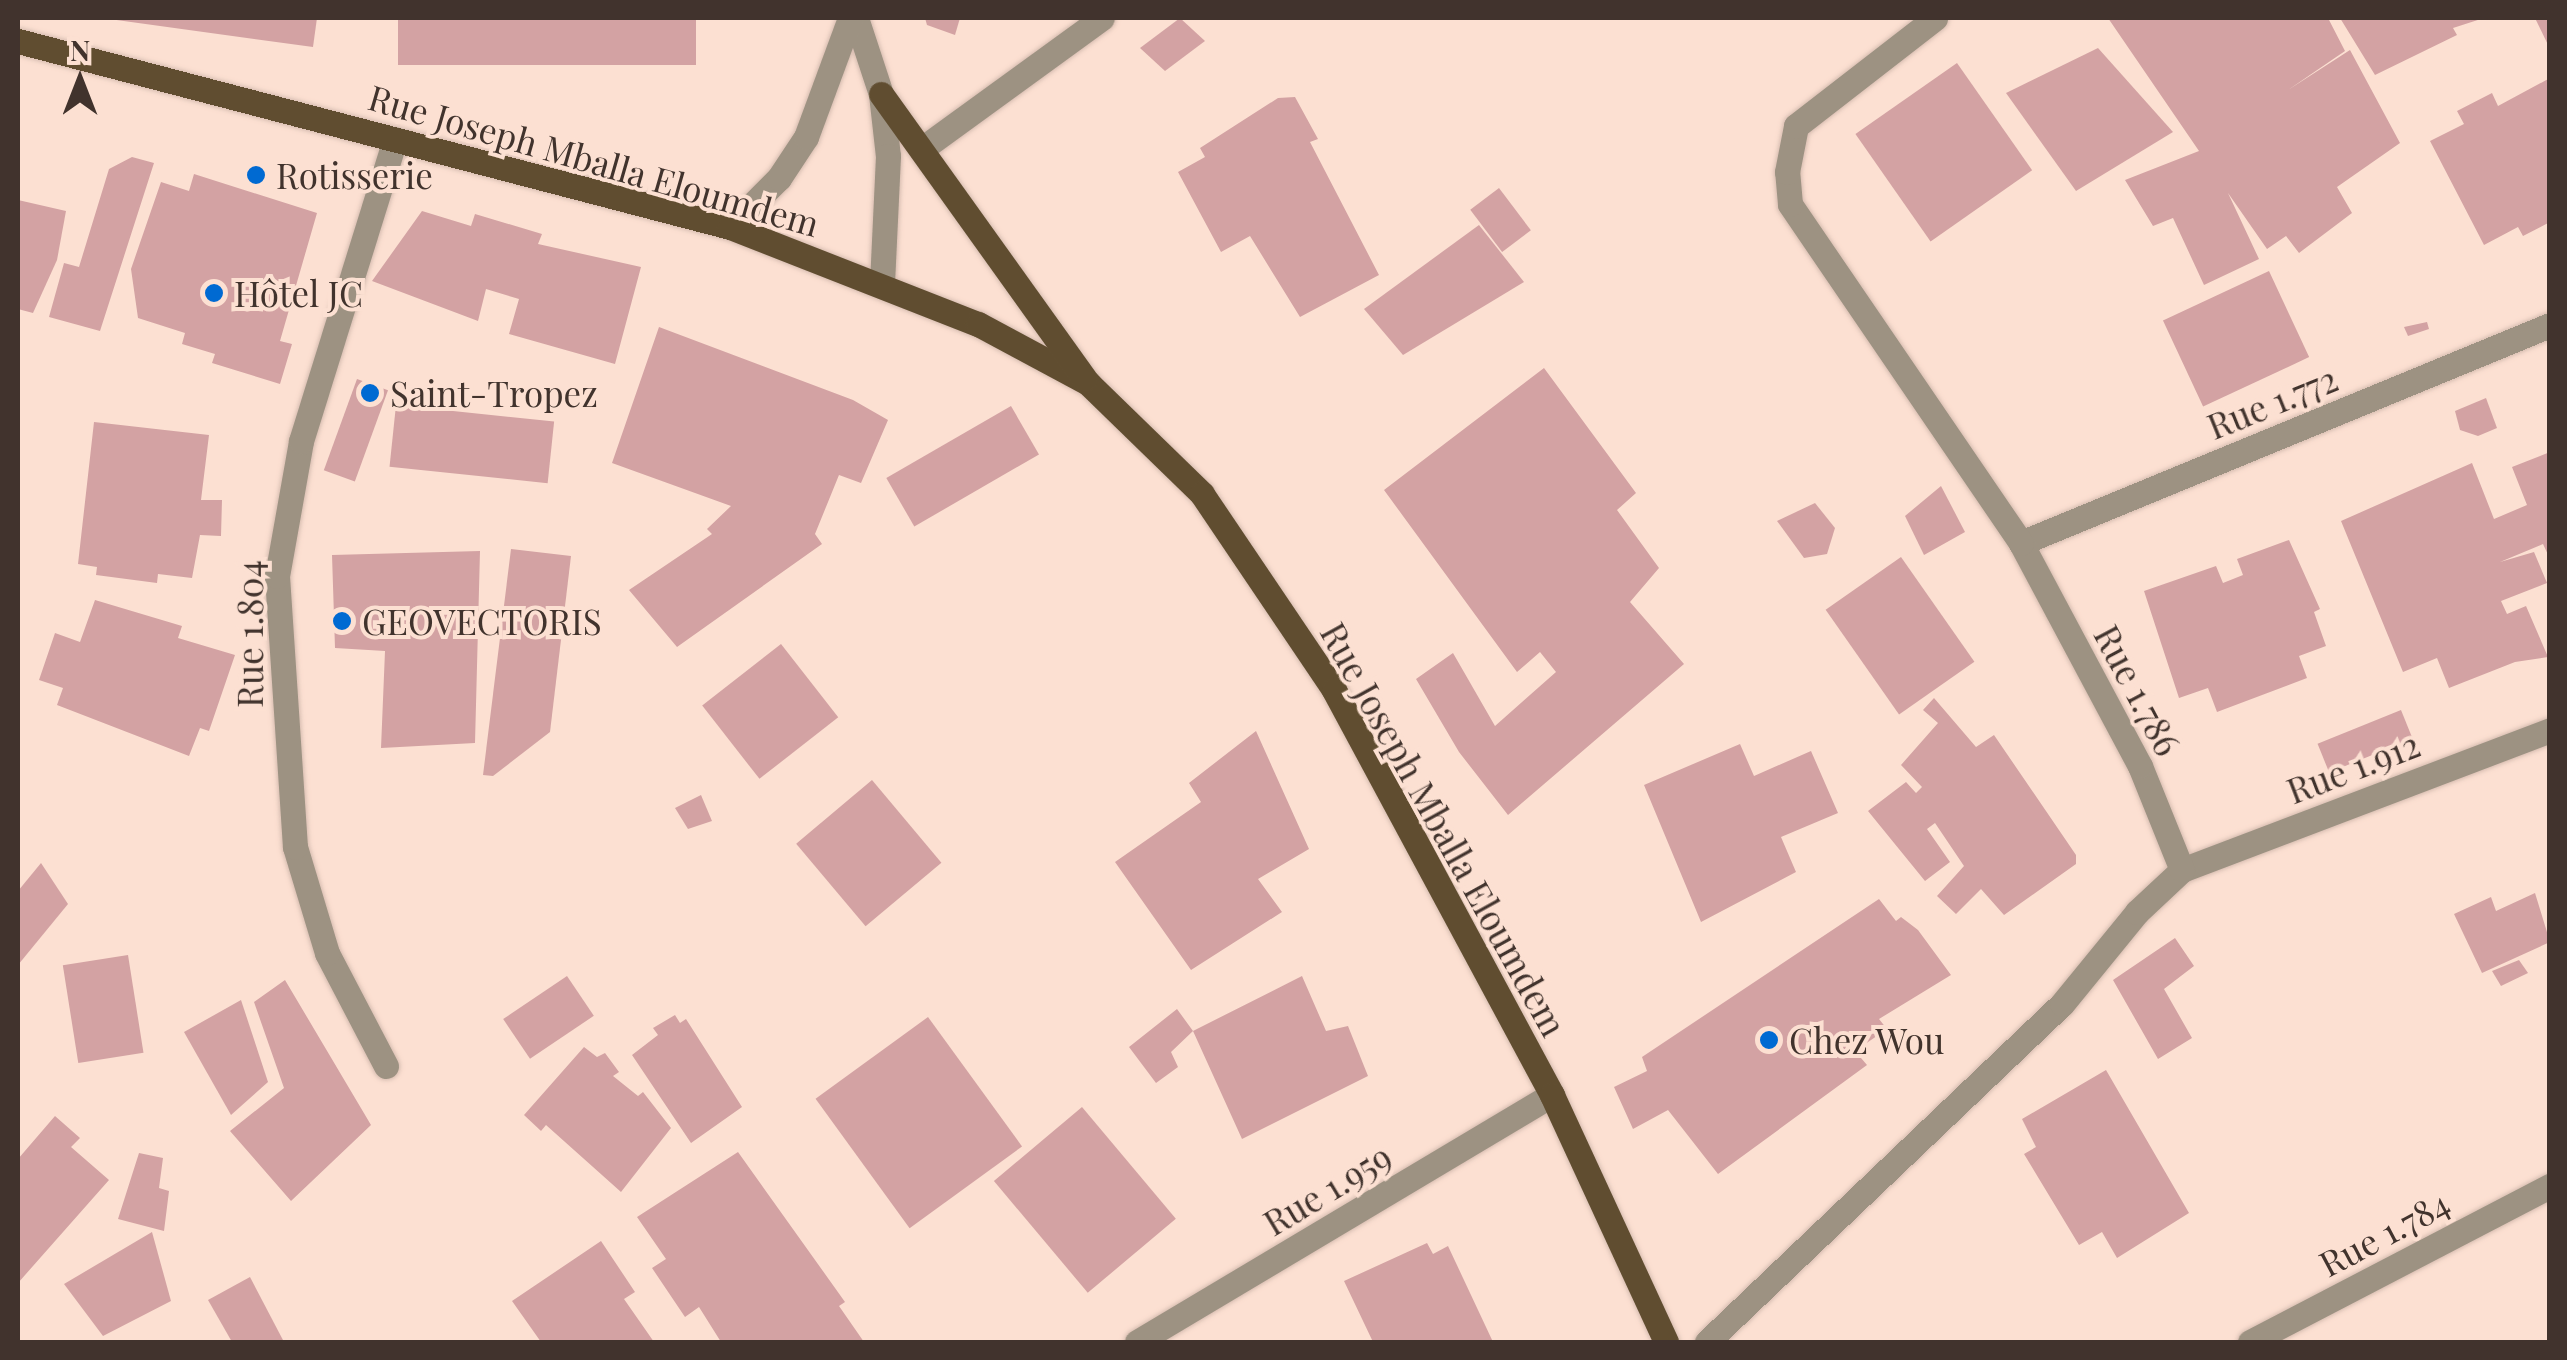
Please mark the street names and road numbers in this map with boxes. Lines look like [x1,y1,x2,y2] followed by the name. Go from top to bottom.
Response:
[364,75,824,245] street label: Rue Joseph Mballa Eloumdem
[2201,357,2343,447] street label: Rue 1.772
[228,560,270,708] street label: Rue 1.804
[1312,615,1576,1043] street label: Rue Joseph Mballa Eloumdem
[2086,618,2190,762] street label: Rue 1.786
[2281,723,2425,811] street label: Rue 1.912
[1256,1135,1398,1243] street label: Rue 1.959
[2312,1181,2456,1285] street label: Rue 1.784

